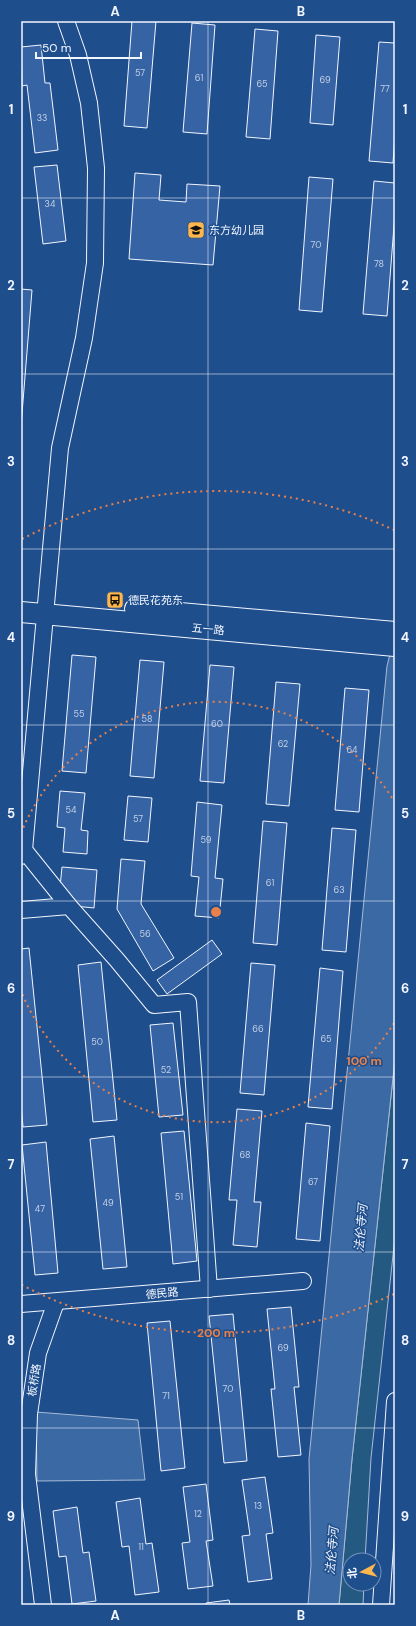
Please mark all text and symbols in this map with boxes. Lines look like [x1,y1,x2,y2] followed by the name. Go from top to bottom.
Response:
[110,3,120,20] text: A
[297,3,305,20] text: B
[36,34,141,60] scale bar
[42,40,71,56] text: 50 m
[135,67,145,79] house number: 57
[195,72,203,84] house number: 61
[319,74,331,86] house number: 69
[257,78,267,90] house number: 65
[380,83,390,95] house number: 77
[9,101,13,118] text: 1
[403,101,407,118] text: 1
[37,112,47,124] house number: 33
[45,198,56,210] house number: 34
[186,220,206,240] school or university icon: 东方幼儿园
[209,223,264,237] place label: 东方幼儿园
[311,239,321,251] house number: 70
[374,258,384,270] house number: 78
[7,277,15,294] text: 2
[401,277,409,294] text: 2
[7,453,15,470] text: 3
[401,453,409,470] text: 3
[105,590,125,610] bus stop icon: 德民花苑东
[128,593,183,607] place label: 德民花苑东
[191,621,225,637] street label: 五一路
[7,629,15,646] text: 4
[401,629,409,646] text: 4
[74,708,84,720] house number: 55
[142,713,152,725] house number: 58
[211,718,223,730] house number: 60
[278,738,288,750] house number: 62
[346,744,358,756] house number: 64
[66,804,77,816] house number: 54
[7,805,15,822] text: 5
[401,805,409,822] text: 5
[133,813,143,825] house number: 57
[201,834,212,846] house number: 59
[266,877,274,889] house number: 61
[334,884,344,896] house number: 63
[209,905,223,919] centre of rings
[139,928,151,940] house number: 56
[7,980,15,997] text: 6
[401,980,409,997] text: 6
[252,1023,264,1035] house number: 66
[321,1033,331,1045] house number: 65
[91,1036,103,1048] house number: 50
[346,1053,382,1069] text: 100 m
[161,1064,171,1076] house number: 52
[239,1149,251,1161] house number: 68
[8,1156,15,1173] text: 7
[402,1156,409,1173] text: 7
[308,1176,318,1188] house number: 67
[175,1191,183,1203] house number: 51
[102,1197,114,1209] house number: 49
[351,1201,371,1253] water label: 法伦寺河
[35,1203,45,1215] house number: 47
[145,1285,179,1301] street label: 德民路
[197,1325,235,1341] text: 200 m
[7,1332,15,1349] text: 8
[401,1332,409,1349] text: 8
[277,1342,289,1354] house number: 69
[25,1363,43,1397] street label: 板桥路
[223,1383,233,1395] house number: 70
[162,1390,170,1402] house number: 71
[254,1500,262,1512] house number: 13
[7,1508,15,1525] text: 9
[194,1508,202,1520] house number: 12
[401,1508,409,1525] text: 9
[322,1524,342,1576] water label: 法伦寺河
[138,1541,144,1553] house number: 11
[342,1552,382,1592] north arrow
[344,1567,360,1580] text: 北
[110,1607,120,1624] text: A
[297,1607,305,1624] text: B

